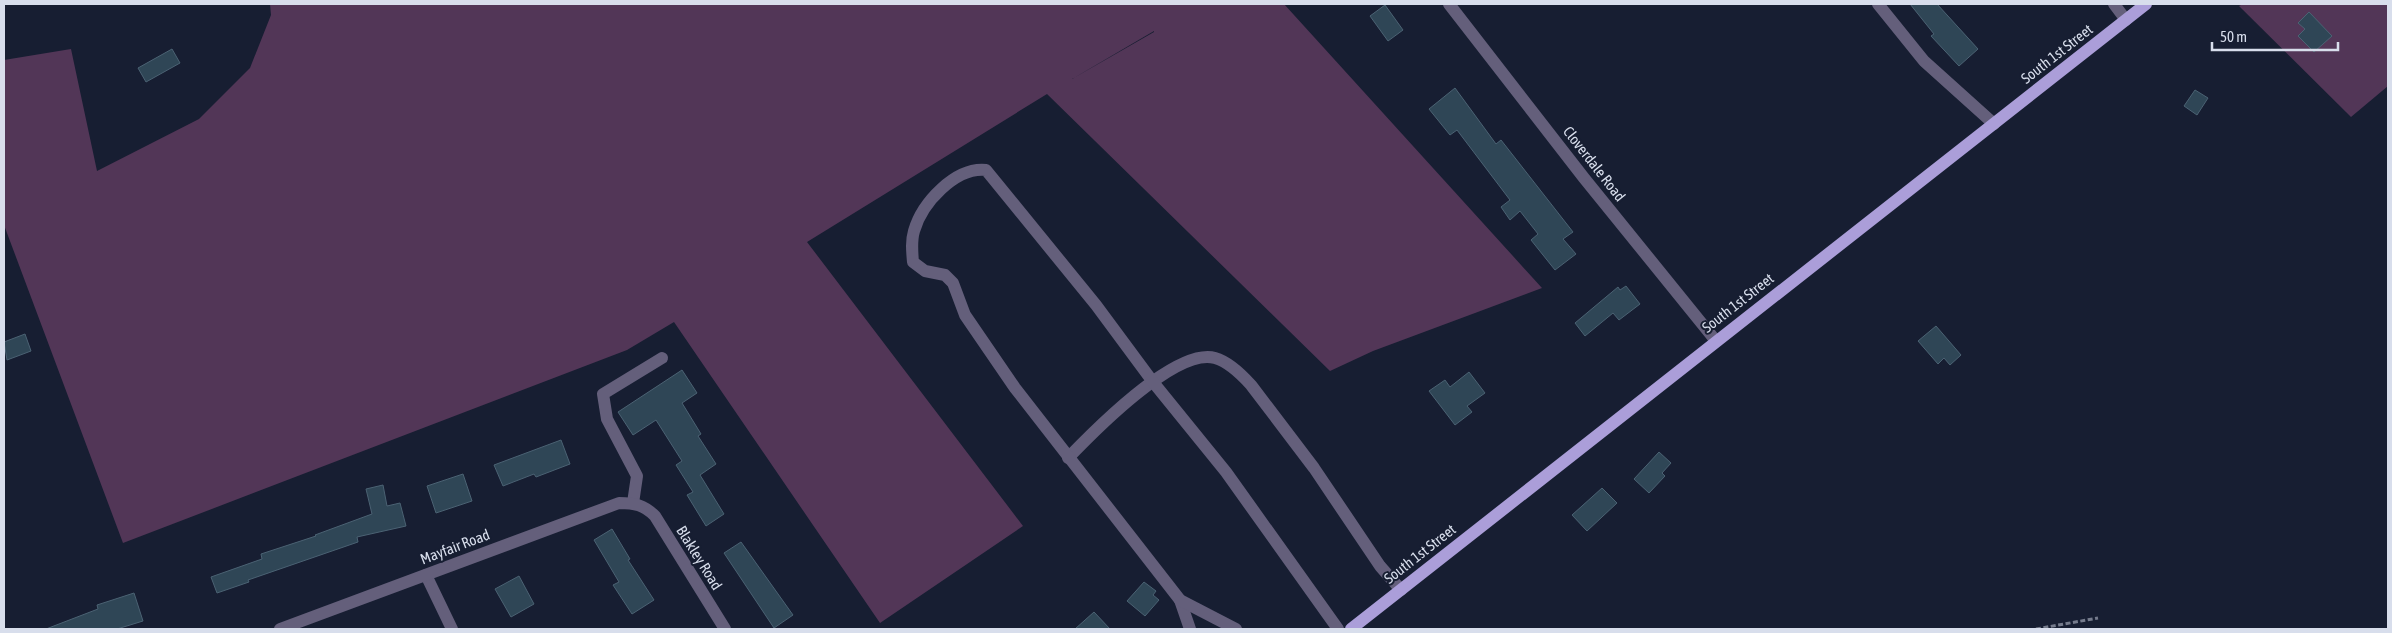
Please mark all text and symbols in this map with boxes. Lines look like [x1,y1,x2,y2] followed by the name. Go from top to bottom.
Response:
[2018,20,2096,87] street label: South 1st Street
[2212,20,2338,52] scale bar
[2220,28,2247,45] text: 50 m
[1560,123,1629,204] street label: Cloverdale Road
[1699,269,1777,336] street label: South 1st Street
[1381,520,1459,587] street label: South 1st Street
[673,523,726,593] street label: Blakley Road
[418,526,492,568] street label: Mayfair Road

